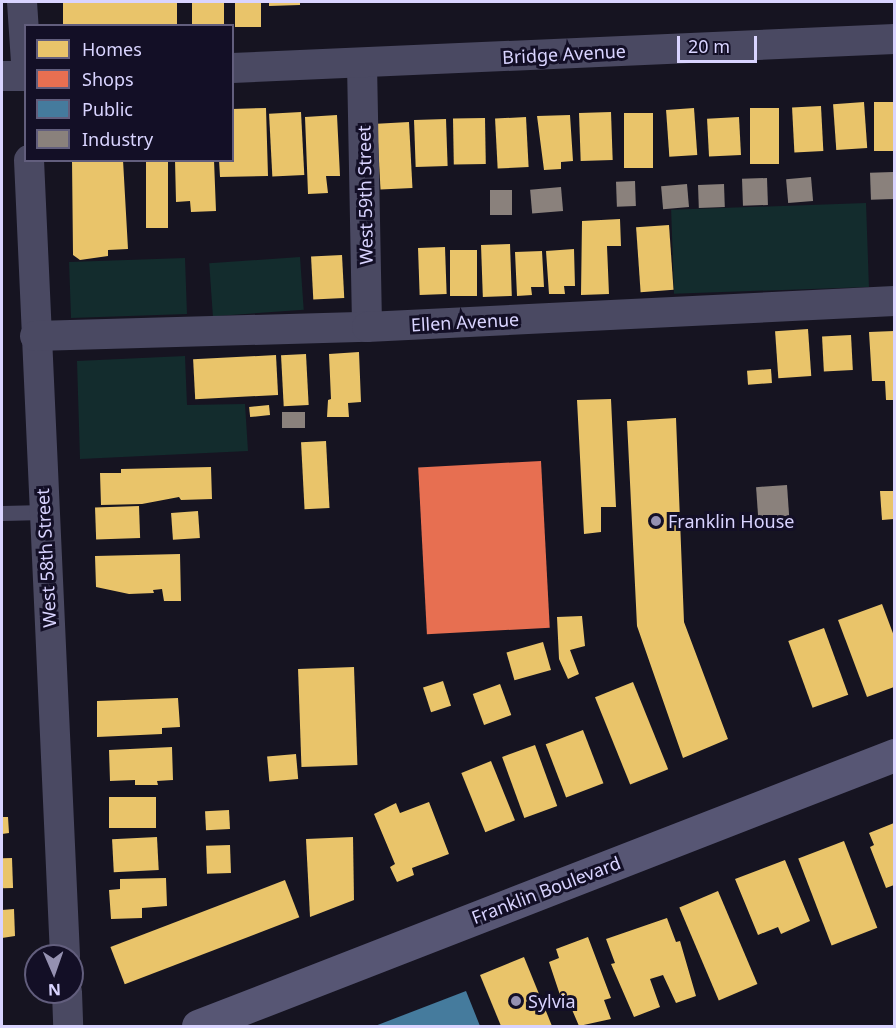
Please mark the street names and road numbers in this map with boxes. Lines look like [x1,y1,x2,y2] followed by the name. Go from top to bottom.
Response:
[502,40,626,68] street label: Bridge Avenue
[353,125,377,265] street label: West 59th Street
[410,308,520,336] street label: Ellen Avenue
[32,488,60,628] street label: West 58th Street
[468,852,624,928] street label: Franklin Boulevard

